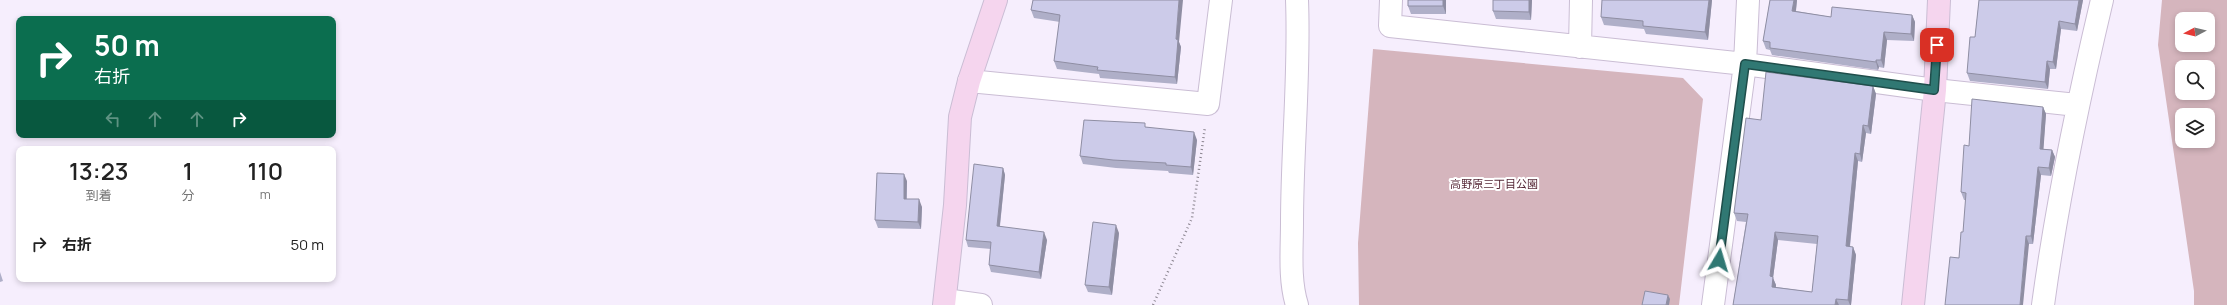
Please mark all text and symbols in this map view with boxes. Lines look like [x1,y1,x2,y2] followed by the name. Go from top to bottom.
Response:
[2175,12,2215,52] north arrow
[2175,12,2215,148] map controls
[94,26,160,64] text: 50 m
[1920,28,1954,62] pin
[28,32,80,84] icon: right
[1926,34,1948,56] icon: arrive
[2175,60,2215,100] button: search
[94,64,130,88] text: 右折
[102,108,124,130] icon: left
[144,108,166,130] icon: ahead
[186,108,208,130] icon: ahead
[228,108,250,130] icon: right
[2175,108,2215,148] button: layers
[69,154,128,187] text: 13:23
[183,154,193,187] text: 1
[247,154,283,187] text: 110
[1450,176,1538,191] park label: 高野原三丁目公園
[260,185,271,203] text: m
[86,186,112,204] text: 到着
[181,186,194,204] text: 分
[28,233,50,255] icon: right
[62,234,92,255] text: 右折
[290,234,324,255] text: 50 m
[1698,239,1740,281] position arrow

